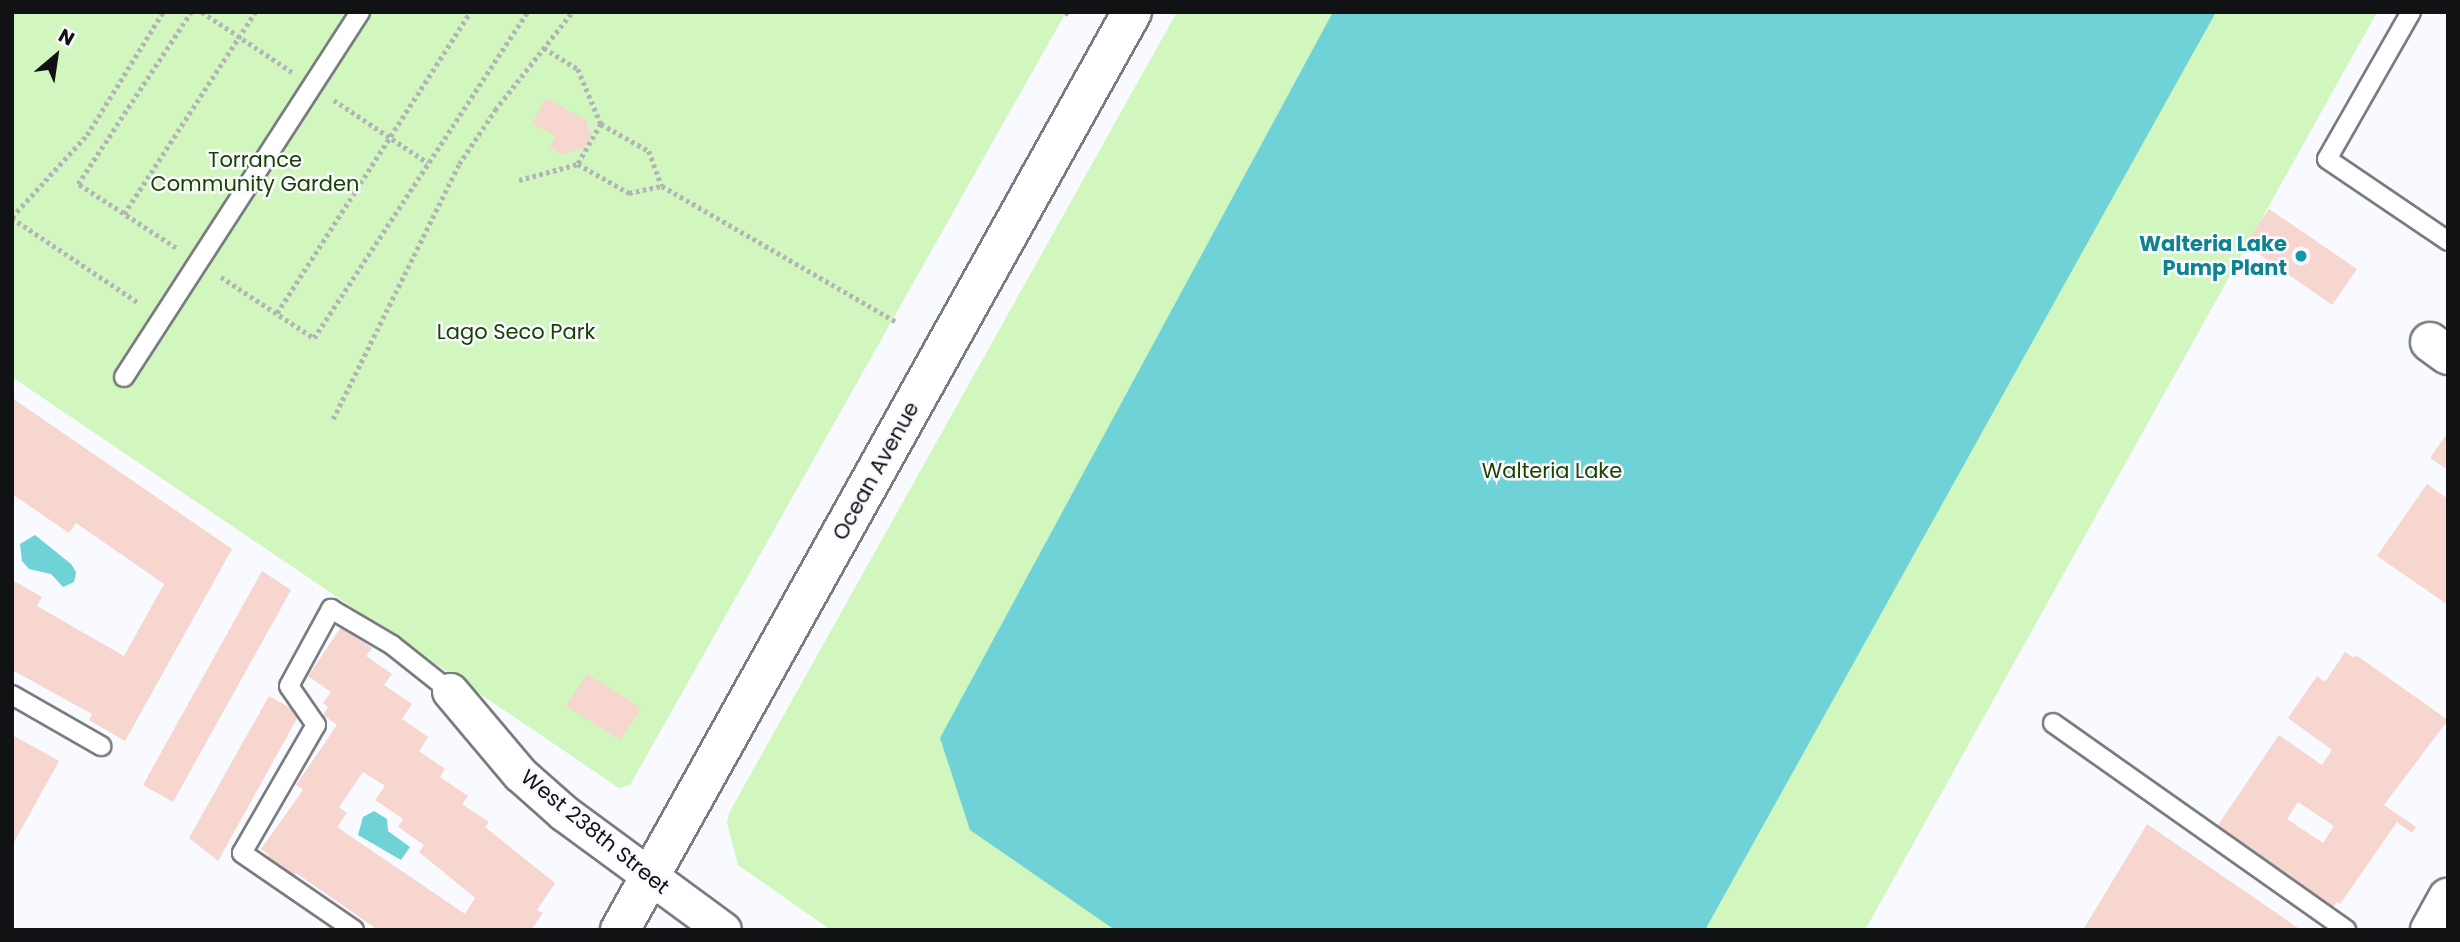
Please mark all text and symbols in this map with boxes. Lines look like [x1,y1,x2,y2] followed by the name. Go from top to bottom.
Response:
[21,21,91,91] north arrow
[54,22,79,52] text: N
[150,147,360,197] park label: Torrance Community Garden
[2139,231,2287,281] place label: Walteria Lake Pump Plant
[2293,248,2309,264] marker: Walteria Lake Pump Plant
[437,319,595,345] park label: Lago Seco Park
[828,397,924,545] street label: Ocean Avenue
[1482,458,1622,484] park label: Walteria Lake
[516,764,674,900] street label: West 238th Street

